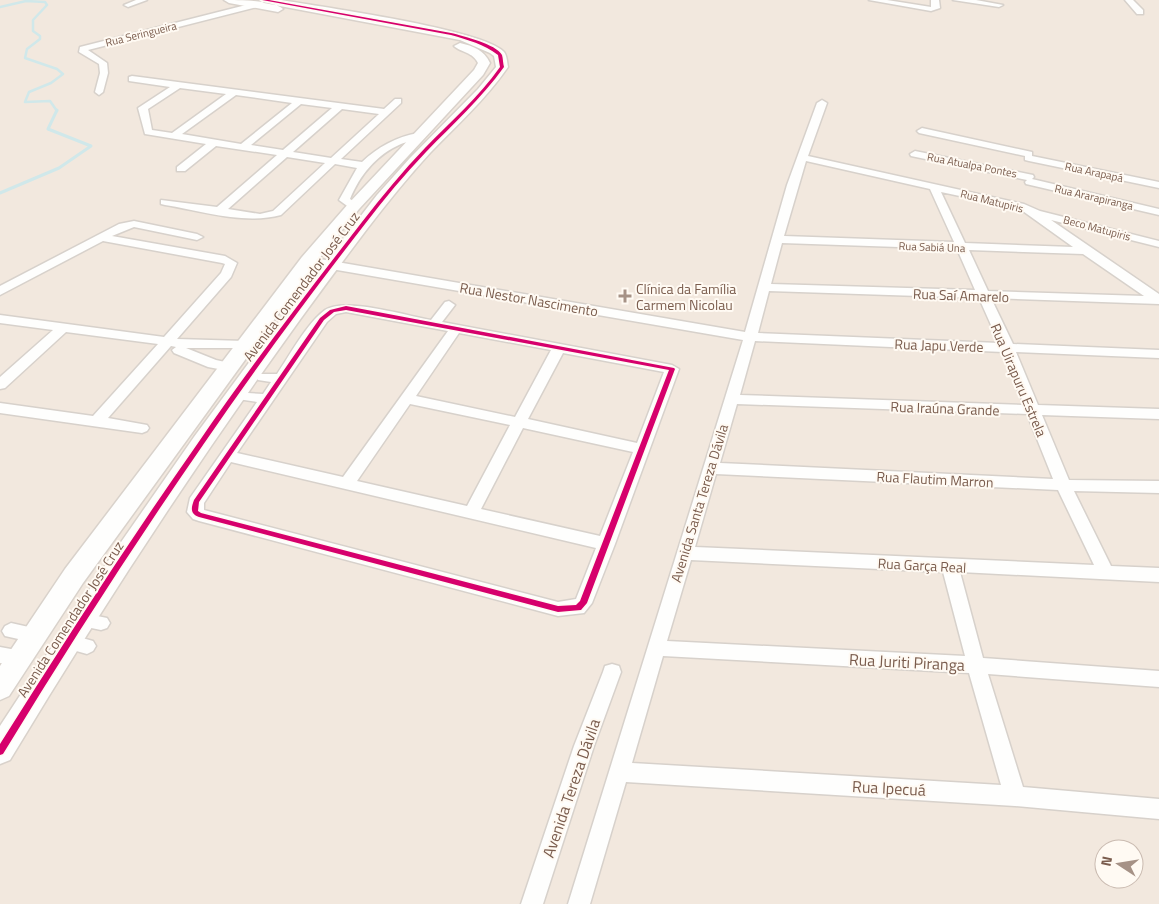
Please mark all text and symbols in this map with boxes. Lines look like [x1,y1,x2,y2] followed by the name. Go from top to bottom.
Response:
[104,17,179,51] street label: Rua Seringueira
[926,148,1018,182] street label: Rua Atualpa Pontes
[1063,158,1125,186] street label: Rua Arapapá
[1053,180,1135,214] street label: Rua Ararapiranga
[959,185,1025,217] street label: Rua Matupiris
[238,207,364,365] street label: Avenida Comendador José Cruz
[1061,211,1133,245] street label: Beco Matupiris
[898,238,966,256] street label: Rua Sabiá Una
[458,277,600,321] street label: Rua Nestor Nascimento
[636,278,736,315] place label: Clínica da Família Carmem Nicolau
[912,283,1010,307] street label: Rua Saí Amarelo
[618,289,632,303] marker: Clínica da Família Carmem Nicolau
[986,320,1052,440] street label: Rua Uirapuru Estrela
[894,333,984,357] street label: Rua Japu Verde
[890,396,1000,420] street label: Rua Iraúna Grande
[665,421,733,585] street label: Avenida Santa Tereza Dávila
[876,465,994,493] street label: Rua Flautim Marron
[12,537,128,701] street label: Avenida Comendador José Cruz
[877,552,967,578] street label: Rua Garça Real
[848,647,966,677] street label: Rua Juriti Piranga
[536,715,606,861] street label: Avenida Tereza Dávila
[852,774,926,802] street label: Rua Ipecuá
[1094,839,1144,889] north arrow
[1095,854,1117,868] text: N

